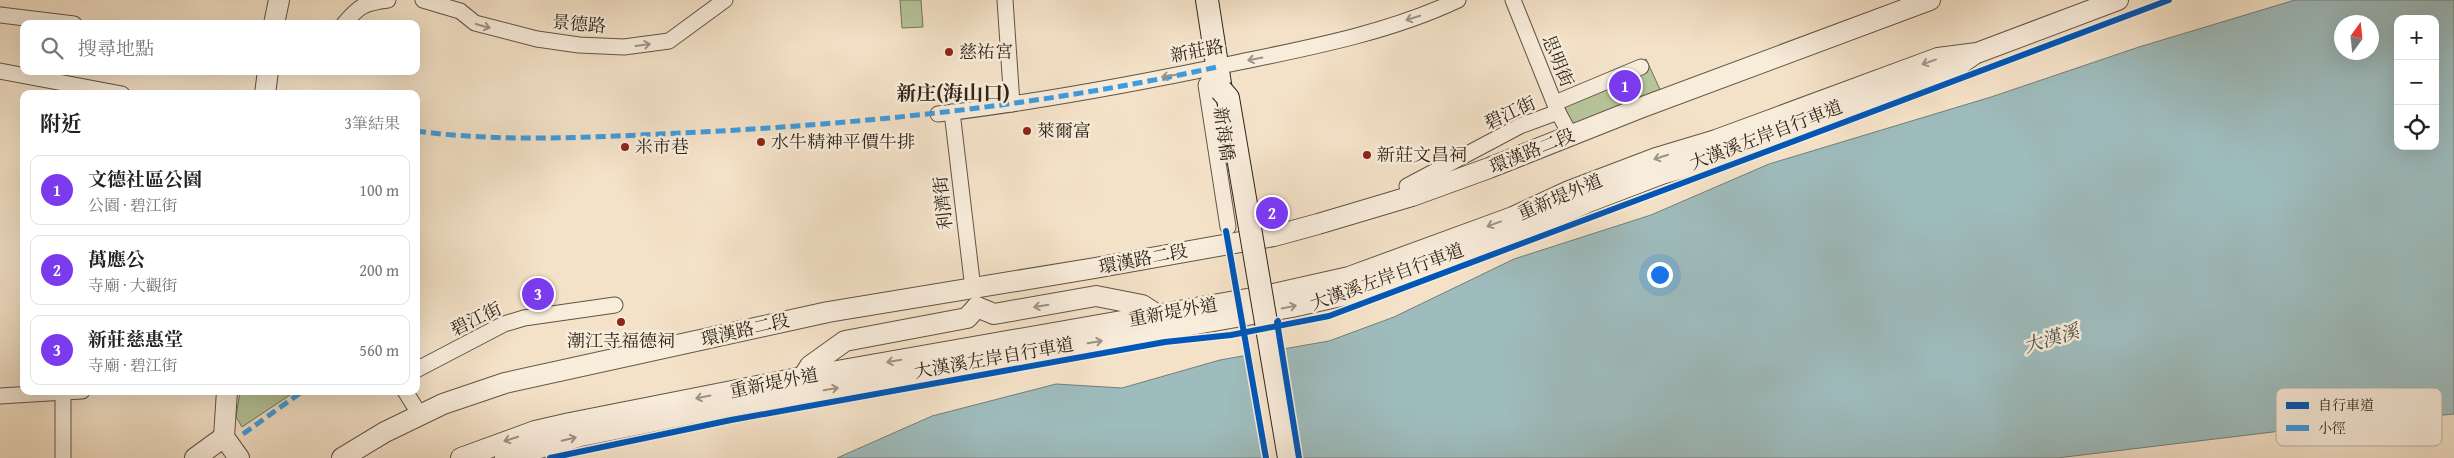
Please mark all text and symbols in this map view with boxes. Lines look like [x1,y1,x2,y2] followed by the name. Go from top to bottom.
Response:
[551,8,607,39] street label: 景德路
[1405,13,1421,23] one-way arrow
[2334,15,2379,60] north arrow
[2394,15,2439,150] map controls
[2394,15,2439,60] button: +
[20,20,420,75] search box
[475,21,491,31] one-way arrow
[1536,31,1581,91] street label: 思明街
[1168,32,1226,69] street label: 新莊路
[38,34,66,62] icon: search
[78,34,154,62] text: 搜尋地點
[959,38,1013,65] place label: 慈祐宮
[635,40,651,50] one-way arrow
[943,46,955,58] marker: 慈祐宮
[1248,54,1264,64] one-way arrow
[1922,58,1938,67] one-way arrow
[2394,60,2439,105] button: −
[1609,67,1641,105] pin: 1
[1161,71,1177,81] one-way arrow
[896,78,1010,107] district label: 新庄(海山口)
[1480,89,1540,136] street label: 碧江街
[1685,93,1846,176] street label: 大漢溪左岸自行車道
[1207,105,1242,163] street label: 新海橋
[2394,105,2439,150] button: locate
[40,108,82,139] text: 附近
[344,111,400,135] text: 3筆結果
[1037,117,1091,144] place label: 萊爾富
[1485,121,1579,180] street label: 環漢路二段
[1021,125,1033,137] marker: 萊爾富
[771,128,915,155] place label: 水牛精神平價牛排
[635,133,689,160] place label: 米市巷
[755,136,767,148] marker: 水牛精神平價牛排
[619,141,631,153] marker: 米市巷
[1377,141,1467,168] place label: 新莊文昌祠
[1361,149,1373,161] marker: 新莊文昌祠
[1653,152,1669,162] one-way arrow
[88,165,202,193] text: 文德社區公園
[1513,167,1607,227] street label: 重新堤外道
[926,175,959,231] street label: 利濟街
[53,178,61,202] text: 1
[359,178,399,202] text: 100 m
[88,193,178,217] text: 公園 · 碧江街
[1256,194,1288,232] pin: 2
[1487,220,1502,229] one-way arrow
[1306,236,1468,317] street label: 大漢溪左岸自行車道
[1096,237,1190,280] street label: 環漢路二段
[88,245,145,273] text: 萬應公
[53,258,61,282] text: 2
[359,258,399,282] text: 200 m
[1647,262,1673,288] your location
[88,273,178,297] text: 寺廟 · 大觀街
[522,275,554,313] pin: 3
[1126,290,1220,333] street label: 重新堤外道
[446,295,506,343] street label: 碧江街
[1034,301,1050,311] one-way arrow
[1281,302,1297,312] one-way arrow
[698,306,792,353] street label: 環漢路二段
[615,316,627,328] marker: 潮江寺福德祠
[2020,316,2084,360] water label: 大漢溪
[88,325,183,353] text: 新莊慈惠堂
[567,327,675,354] place label: 潮江寺福德祠
[912,330,1076,385] street label: 大漢溪左岸自行車道
[1086,336,1102,346] one-way arrow
[53,338,61,362] text: 3
[359,338,399,362] text: 560 m
[88,353,178,377] text: 寺廟 · 碧江街
[886,356,902,366] one-way arrow
[727,361,821,404] street label: 重新堤外道
[823,383,839,393] one-way arrow
[2276,388,2442,446] legend
[696,392,712,402] one-way arrow
[2318,395,2374,415] text: 自行車道
[2318,418,2346,438] text: 小徑
[560,434,576,444] one-way arrow
[503,435,519,444] one-way arrow

